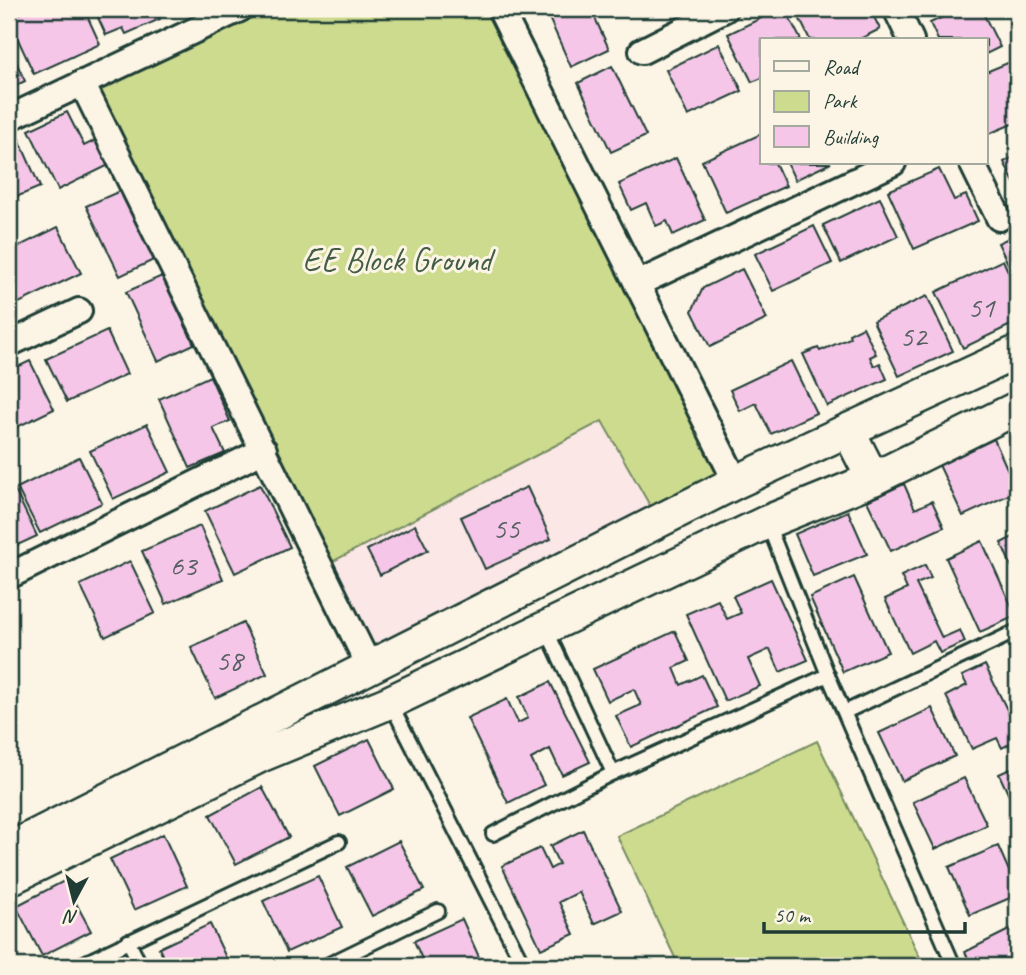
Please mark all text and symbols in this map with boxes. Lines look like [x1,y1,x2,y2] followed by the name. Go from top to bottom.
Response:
[760,38,988,164] legend
[823,54,862,80] text: Road
[823,88,858,114] text: Park
[823,124,880,150] text: Building
[302,239,497,281] park label: EE Block Ground
[968,288,996,326] house number: 51
[900,317,929,355] house number: 52
[493,509,521,547] house number: 55
[170,546,199,584] house number: 63
[216,641,245,679] house number: 58
[38,866,108,936] north arrow
[764,891,965,935] scale bar
[774,902,812,928] text: 50 m
[62,904,79,930] text: N

